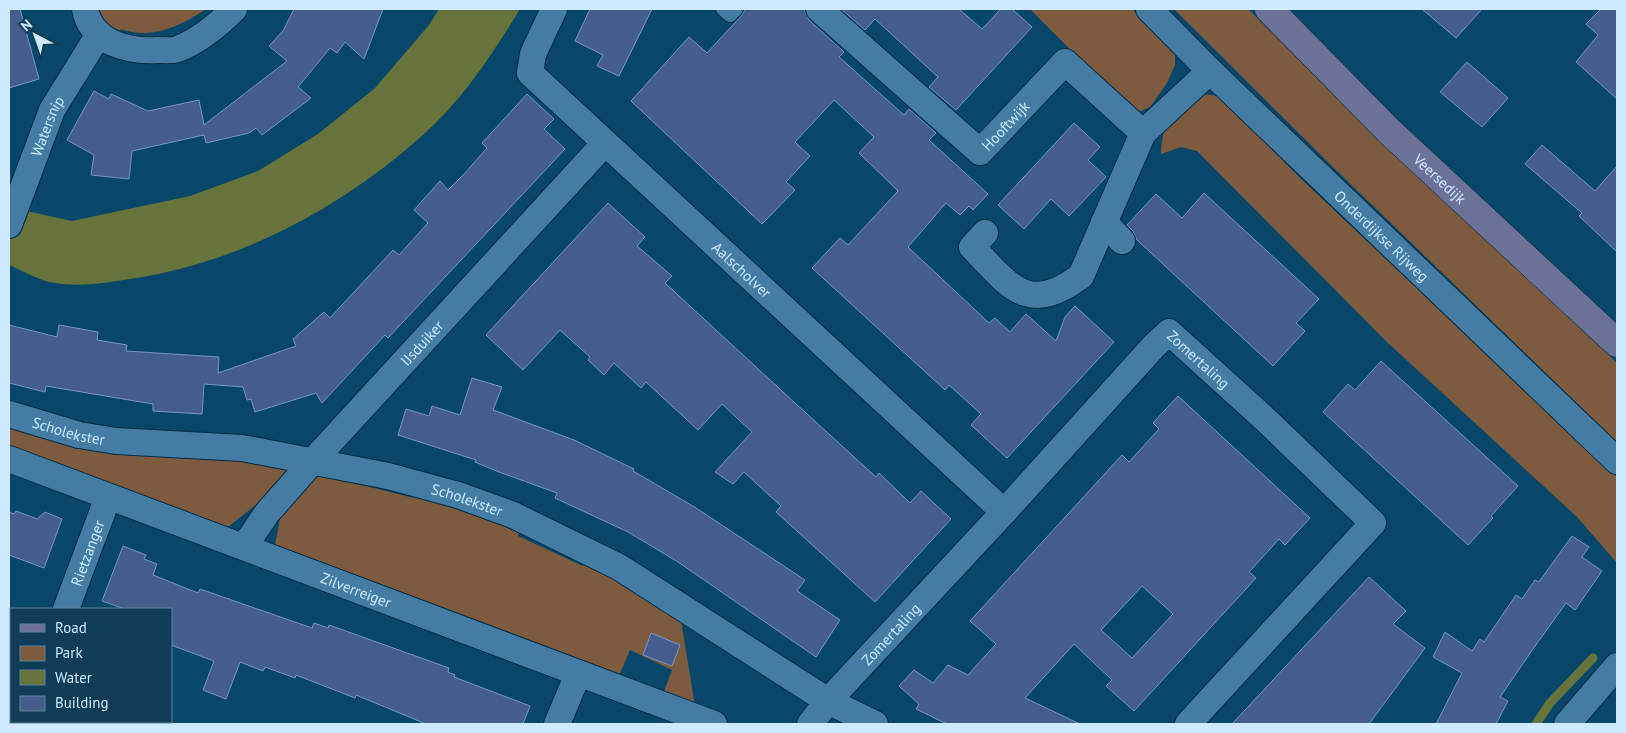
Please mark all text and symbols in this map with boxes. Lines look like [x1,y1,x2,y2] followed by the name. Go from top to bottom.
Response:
[10,10,60,60] north arrow
[17,15,36,35] text: N
[26,92,68,159] street label: Watersnip
[977,96,1034,154] street label: Hooftwijk
[1409,149,1471,208] street label: Veersedijk
[1331,186,1433,285] street label: Onderdijkse Rijweg
[708,237,776,302] street label: Aalscholver
[396,316,447,369] street label: IJsduiker
[1164,326,1234,392] street label: Zomertaling
[30,412,106,449] street label: Scholekster
[429,479,506,520] street label: Scholekster
[66,517,108,588] street label: Rietzanger
[318,568,394,611] street label: Zilverreiger
[857,599,924,669] street label: Zomertaling
[10,608,172,723] legend
[55,618,87,637] text: Road
[55,643,83,662] text: Park
[55,668,92,687] text: Water
[55,693,109,712] text: Building

